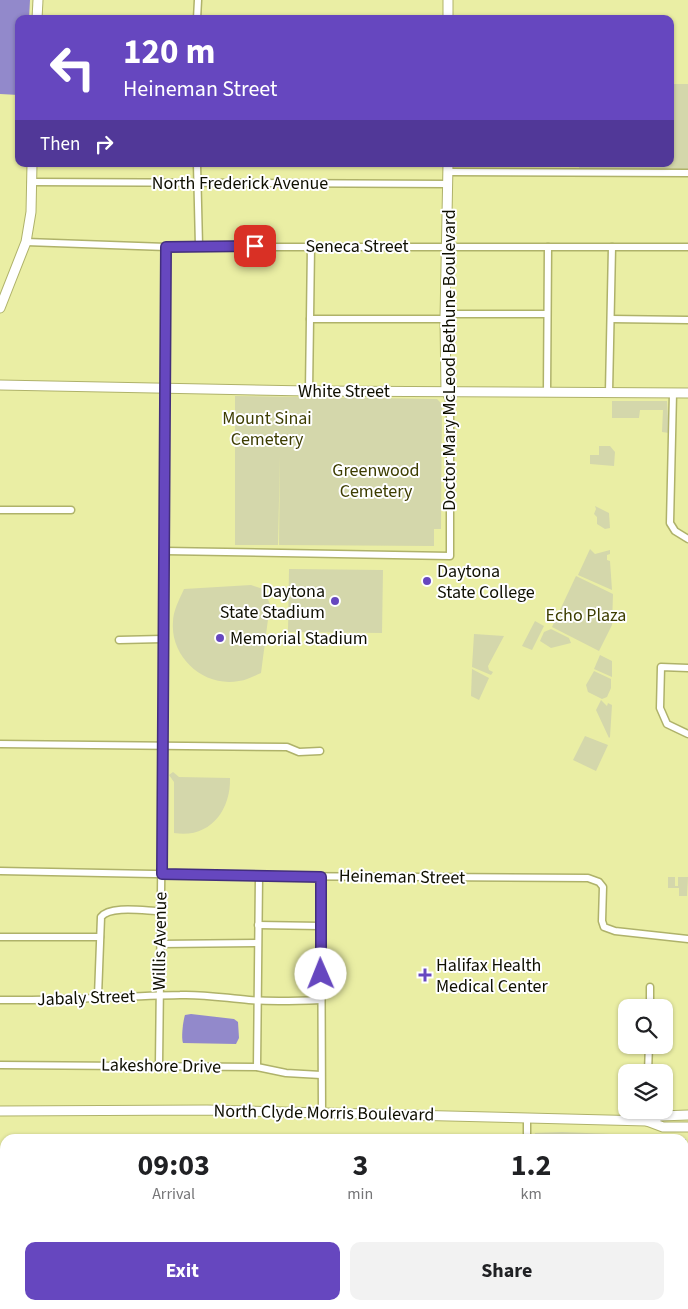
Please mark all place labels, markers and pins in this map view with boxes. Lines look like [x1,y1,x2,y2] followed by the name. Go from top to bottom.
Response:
[234,225,276,267] pin
[437,559,535,605] place label: Daytona State College
[421,575,433,587] marker: Daytona State College
[220,579,325,625] place label: Daytona State Stadium
[329,595,341,607] marker: Daytona State Stadium
[230,626,368,651] place label: Memorial Stadium
[214,632,226,644] marker: Memorial Stadium
[436,953,549,999] place label: Halifax Health Medical Center
[418,968,432,982] marker: Halifax Health Medical Center

